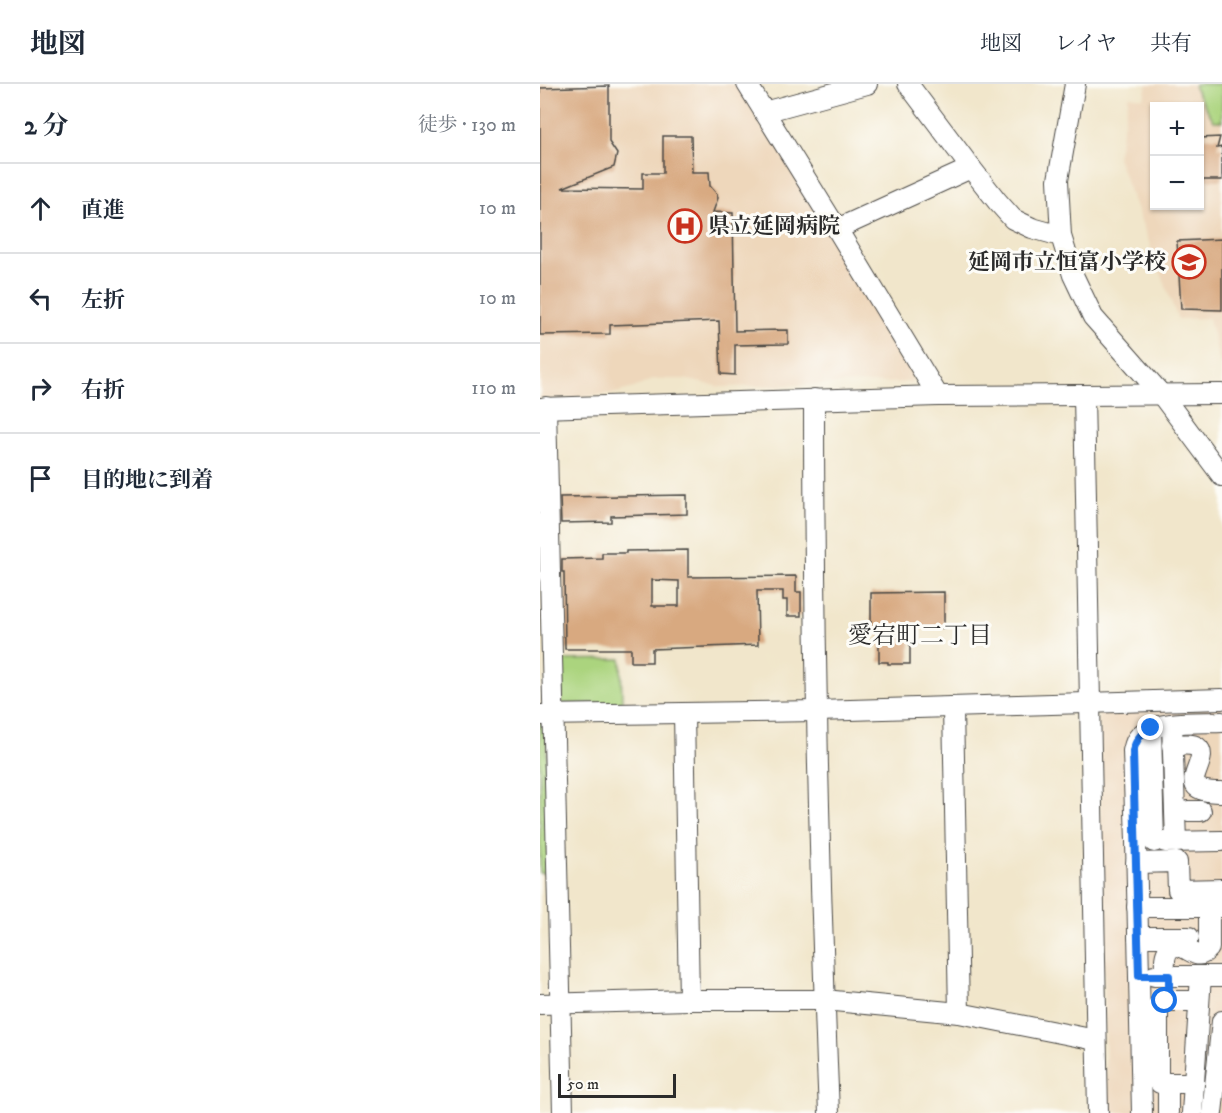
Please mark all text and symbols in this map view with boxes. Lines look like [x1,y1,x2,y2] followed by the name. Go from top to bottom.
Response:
[30,27,86,62] text: 地図
[980,31,1022,57] text: 地図
[1055,31,1117,57] text: レイヤ
[1150,31,1192,57] text: 共有
[1150,102,1204,210] map controls
[1150,102,1204,156] button: +
[24,110,68,143] text: 2 分
[418,113,516,138] text: 徒歩 · 130 m
[1150,156,1204,210] button: −
[24,192,57,225] icon: ahead
[479,196,516,221] text: 10 m
[81,197,125,224] text: 直進
[667,208,703,244] hospital icon: 県立延岡病院
[708,213,840,240] place label: 県立延岡病院
[1171,244,1207,280] school or university icon: 延岡市立恒富小学校
[968,249,1166,276] place label: 延岡市立恒富小学校
[24,282,57,315] icon: left
[479,286,516,311] text: 10 m
[81,287,125,314] text: 左折
[24,372,57,405] icon: right
[471,376,516,401] text: 110 m
[81,377,125,404] text: 右折
[24,462,57,495] icon: arrive
[81,467,213,494] text: 目的地に到着
[848,621,992,651] district label: 愛宕町二丁目
[1137,714,1163,740] route end
[1151,987,1177,1013] route start
[558,1071,676,1098] scale bar
[567,1074,599,1094] text: 50 m

